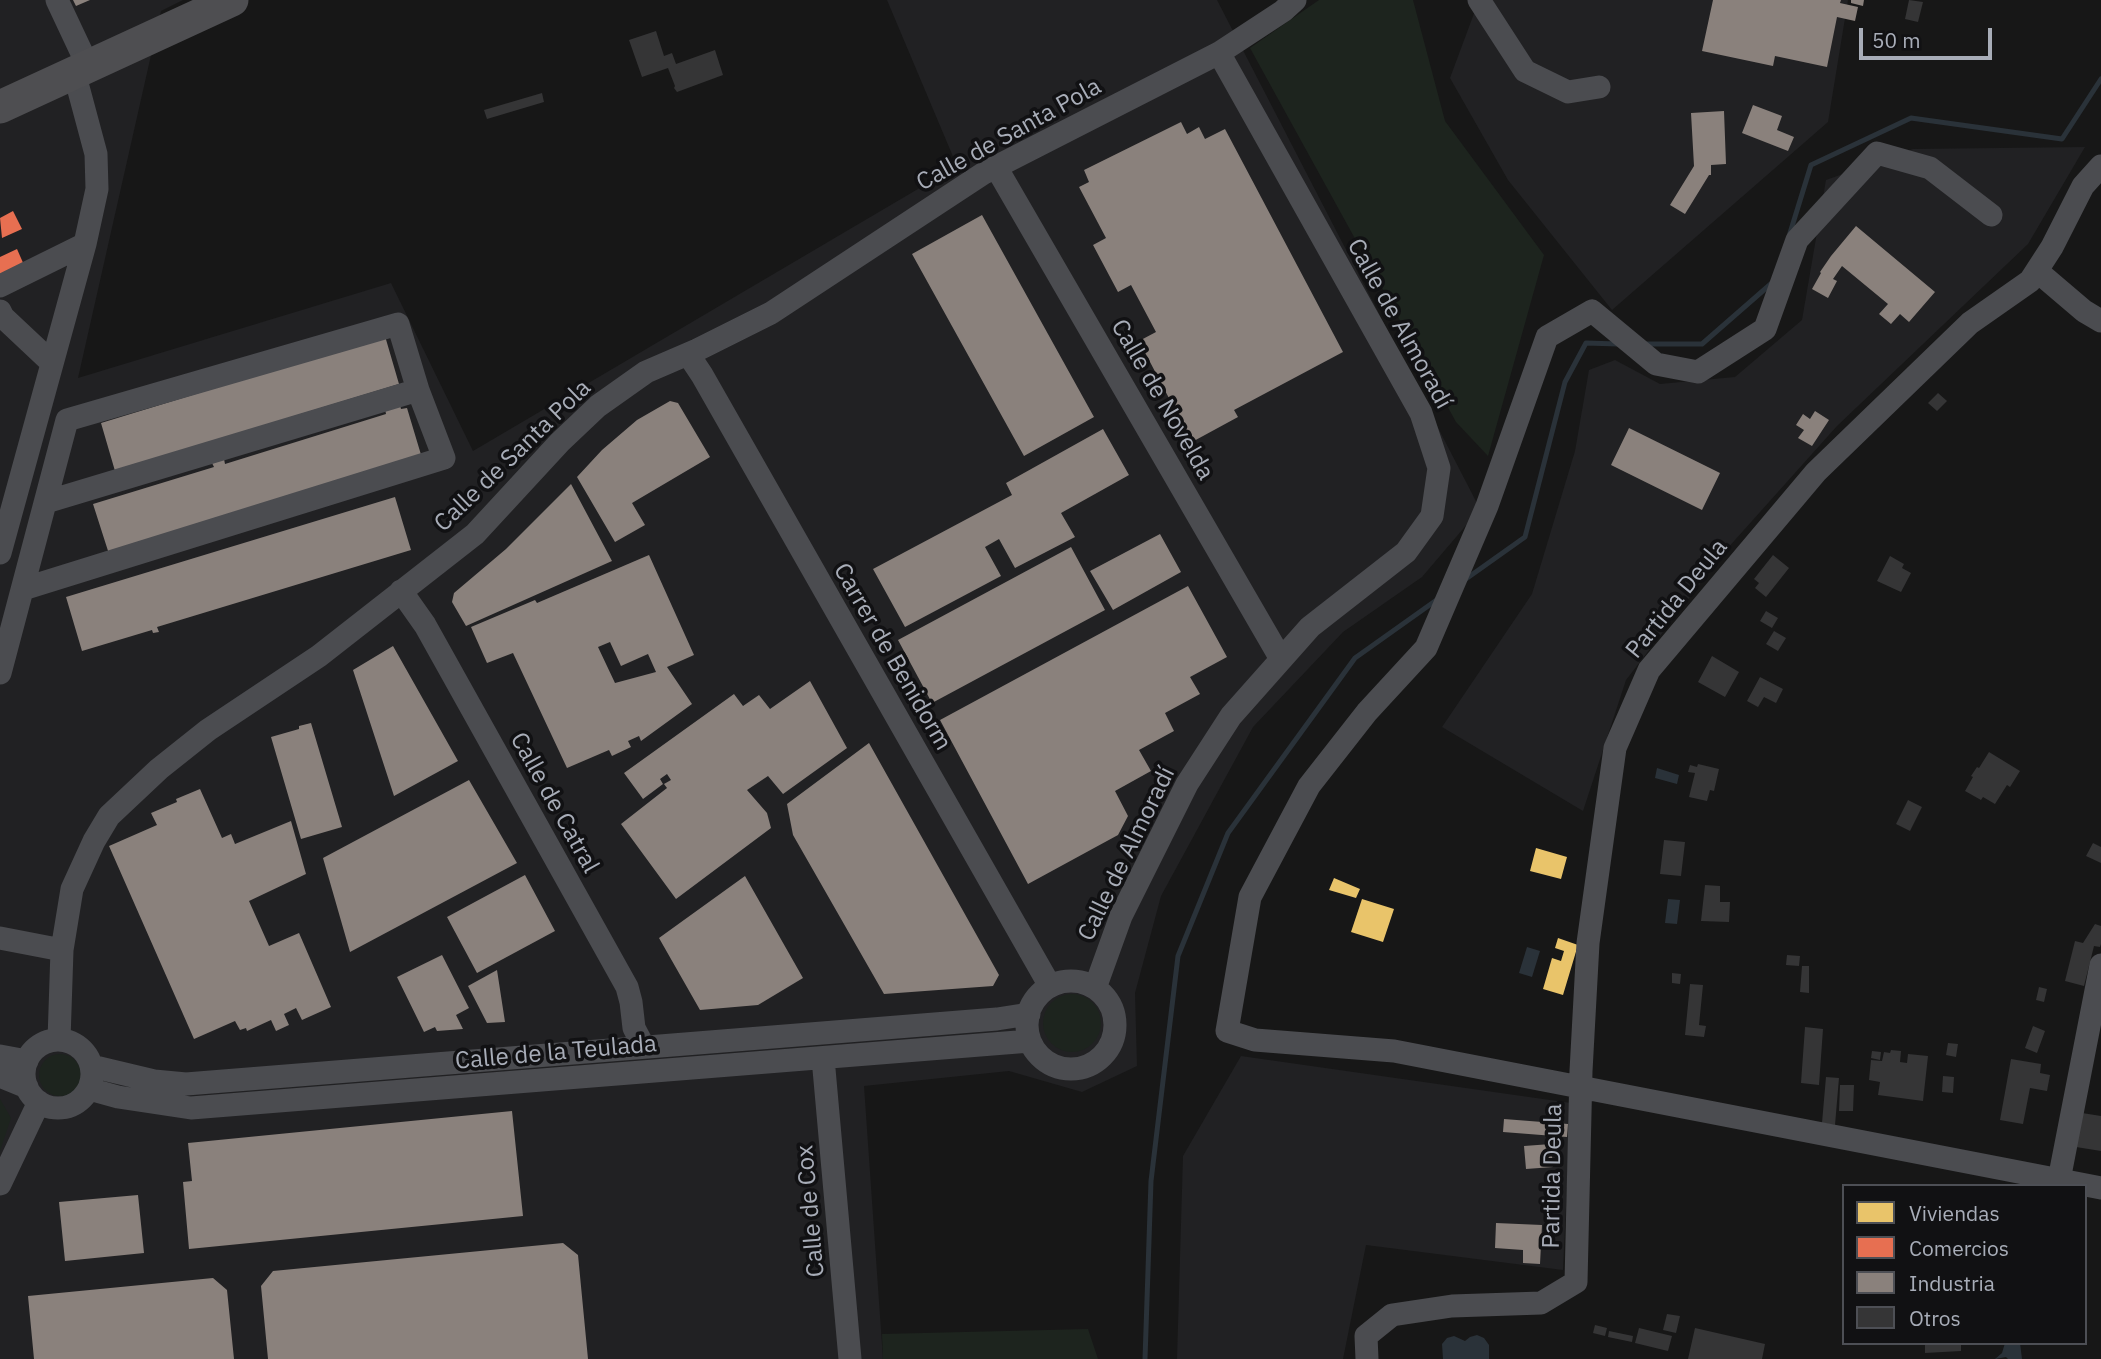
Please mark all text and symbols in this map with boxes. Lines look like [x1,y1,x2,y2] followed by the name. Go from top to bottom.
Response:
[1863,14,1996,58] scale bar
[1872,26,1921,54] text: 50 m
[912,72,1106,198] street label: Calle de Santa Pola
[1340,234,1458,414] street label: Calle de Almoradí
[1104,315,1220,485] street label: Calle de Novelda
[429,374,597,538] street label: Calle de Santa Pola
[1620,534,1734,664] street label: Partida Deula
[827,558,957,756] street label: Carrer de Benidorm
[503,728,605,878] street label: Calle de Catral
[1072,762,1182,946] street label: Calle de Almoradí
[454,1030,658,1076] street label: Calle de la Teulada
[1537,1103,1569,1249] street label: Partida Deula
[791,1144,831,1278] street label: Calle de Cox
[1842,1184,2087,1345] legend
[1909,1199,2000,1227] text: Viviendas
[1909,1234,2009,1262] text: Comercios
[1909,1269,1995,1297] text: Industria
[1909,1304,1961,1332] text: Otros

